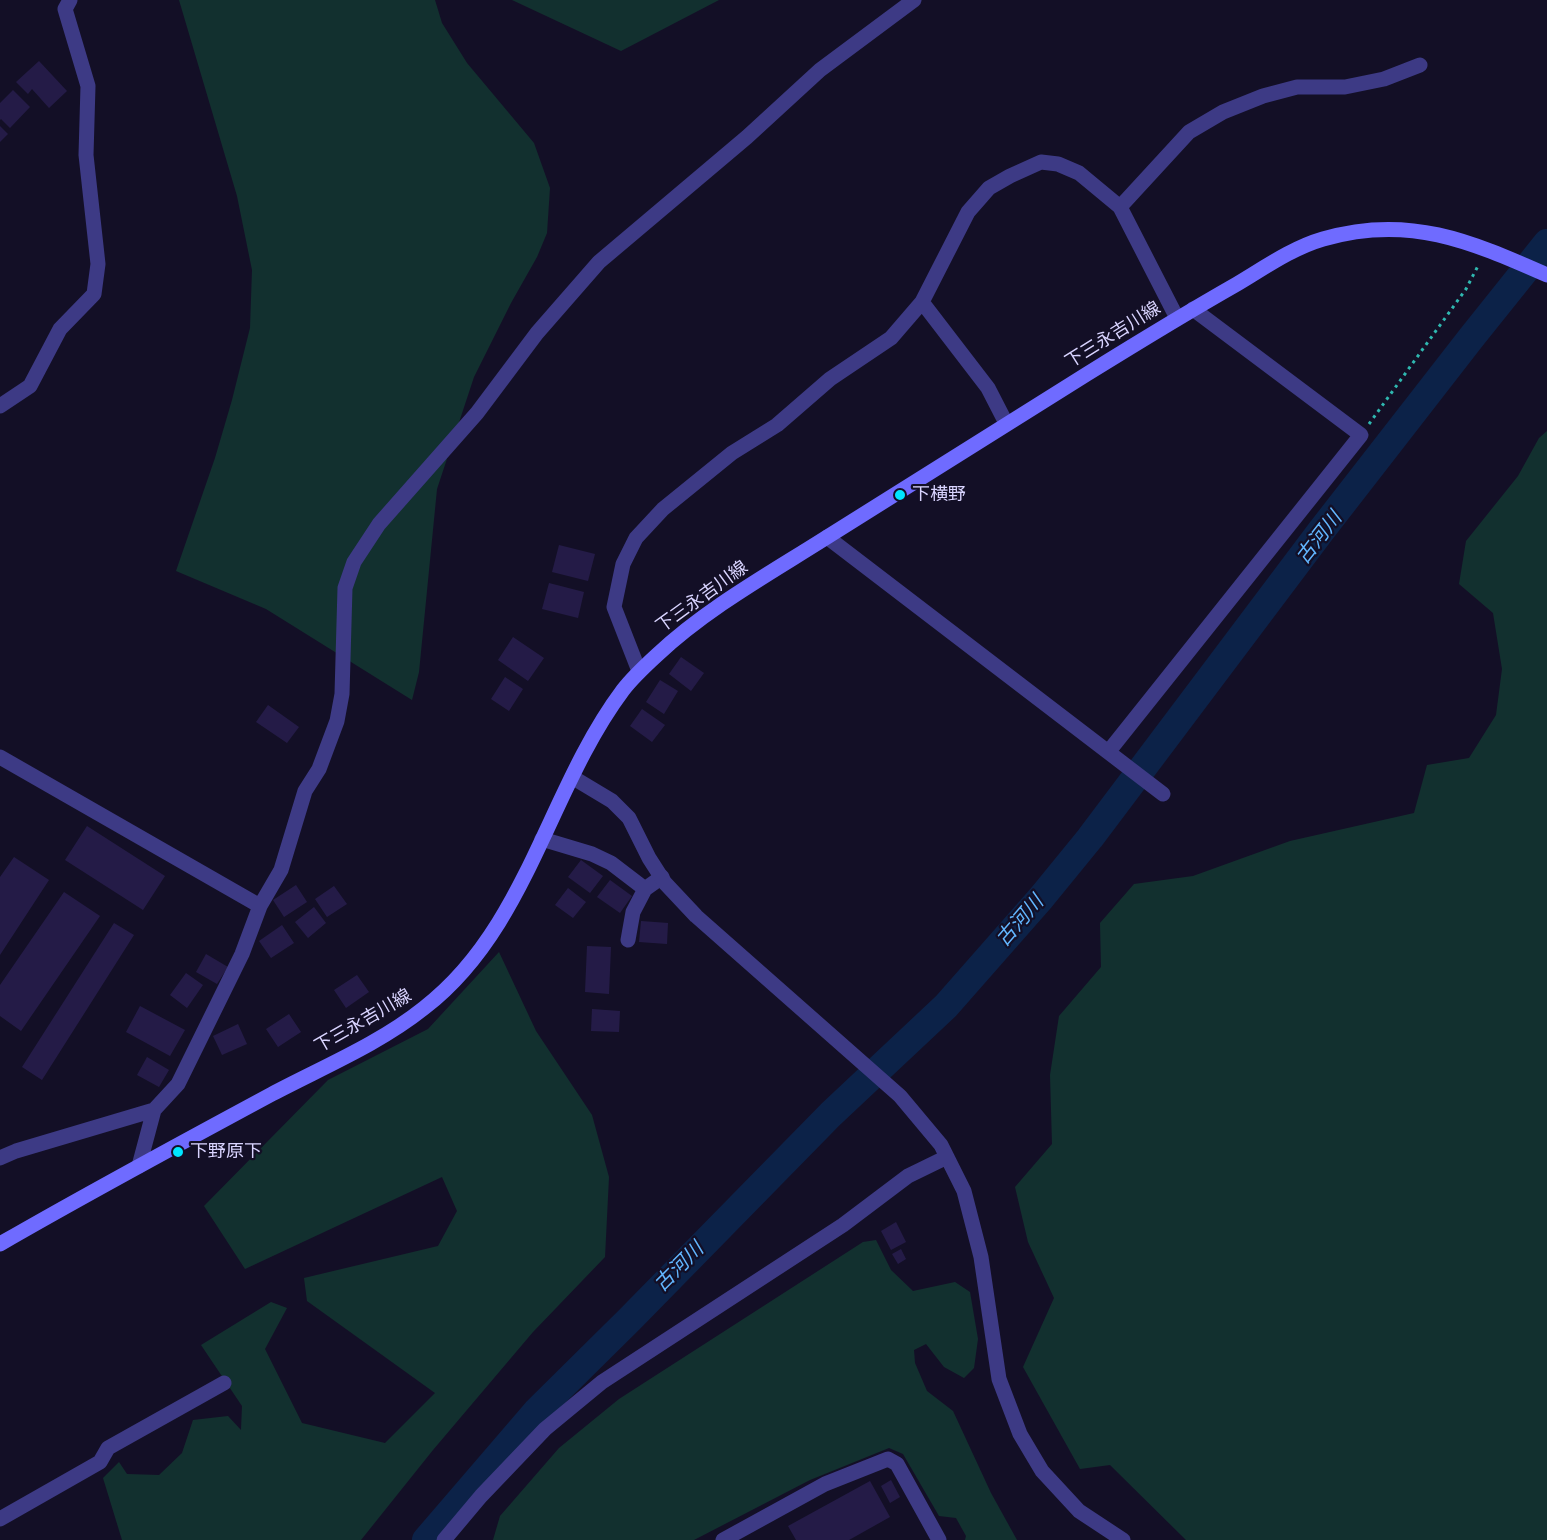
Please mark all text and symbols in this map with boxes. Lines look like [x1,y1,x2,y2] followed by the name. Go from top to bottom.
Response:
[1061,297,1165,373] street label: 下三永吉川線
[912,484,966,506] place label: 下横野
[893,488,907,502] marker: 下横野
[1291,507,1347,569] water label: 古河川
[652,557,752,637] street label: 下三永吉川線
[991,890,1049,952] water label: 古河川
[311,985,415,1057] street label: 下三永吉川線
[190,1141,262,1163] place label: 下野原下
[171,1145,185,1159] marker: 下野原下
[649,1237,709,1297] water label: 古河川

